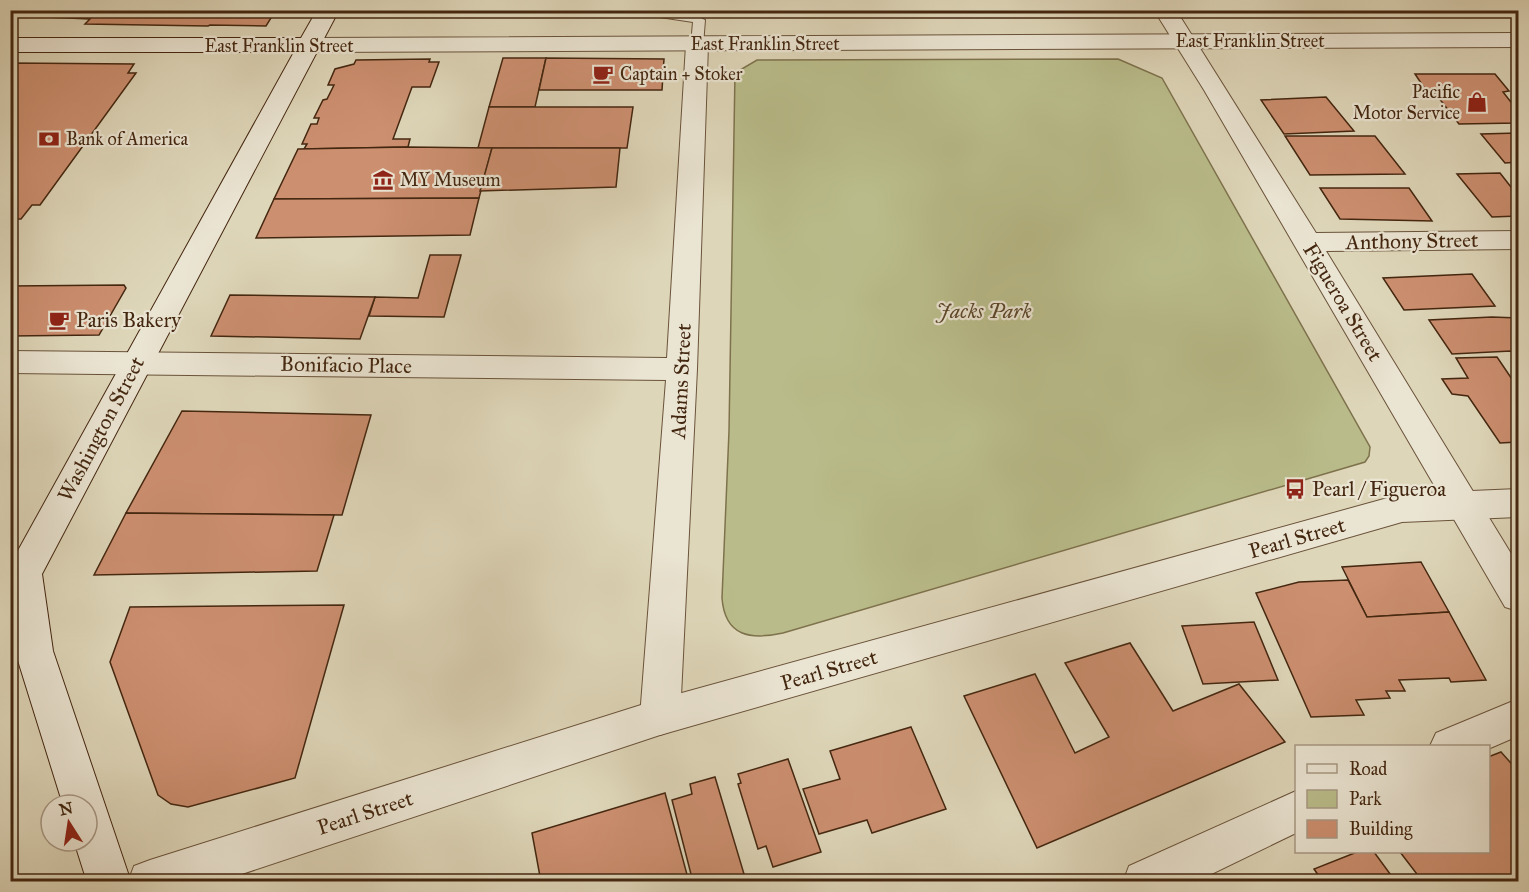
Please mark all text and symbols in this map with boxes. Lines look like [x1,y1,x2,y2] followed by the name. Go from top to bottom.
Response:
[1175,30,1325,52] street label: East Franklin Street
[690,33,840,55] street label: East Franklin Street
[204,35,354,57] street label: East Franklin Street
[591,62,615,86] cafe icon: Captain + Stoker
[620,63,743,85] place label: Captain + Stoker
[1353,81,1460,124] place label: Pacific Motor Service
[1465,90,1489,114] shop icon: Pacific Motor Service
[37,127,61,151] bank icon: Bank of America
[66,128,188,150] place label: Bank of America
[371,168,395,192] museum icon: MY Museum
[400,169,501,191] place label: MY Museum
[1344,227,1479,255] street label: Anthony Street
[1297,238,1389,366] street label: Figueroa Street
[936,298,1032,324] park label: Jacks Park
[76,307,182,333] place label: Paris Bakery
[47,308,71,332] cafe icon: Paris Bakery
[665,322,697,440] street label: Adams Street
[280,351,412,379] street label: Bonifacio Place
[52,352,150,506] street label: Washington Street
[1312,476,1446,502] place label: Pearl / Figueroa
[1283,477,1307,501] bus stop icon: Pearl / Figueroa
[1246,512,1349,564] street label: Pearl Street
[778,644,881,696] street label: Pearl Street
[1295,745,1490,853] legend
[1349,758,1387,780] text: Road
[314,785,417,841] street label: Pearl Street
[1349,788,1382,810] text: Park
[39,793,99,853] north arrow
[57,798,75,820] text: N
[1349,818,1413,841] text: Building

